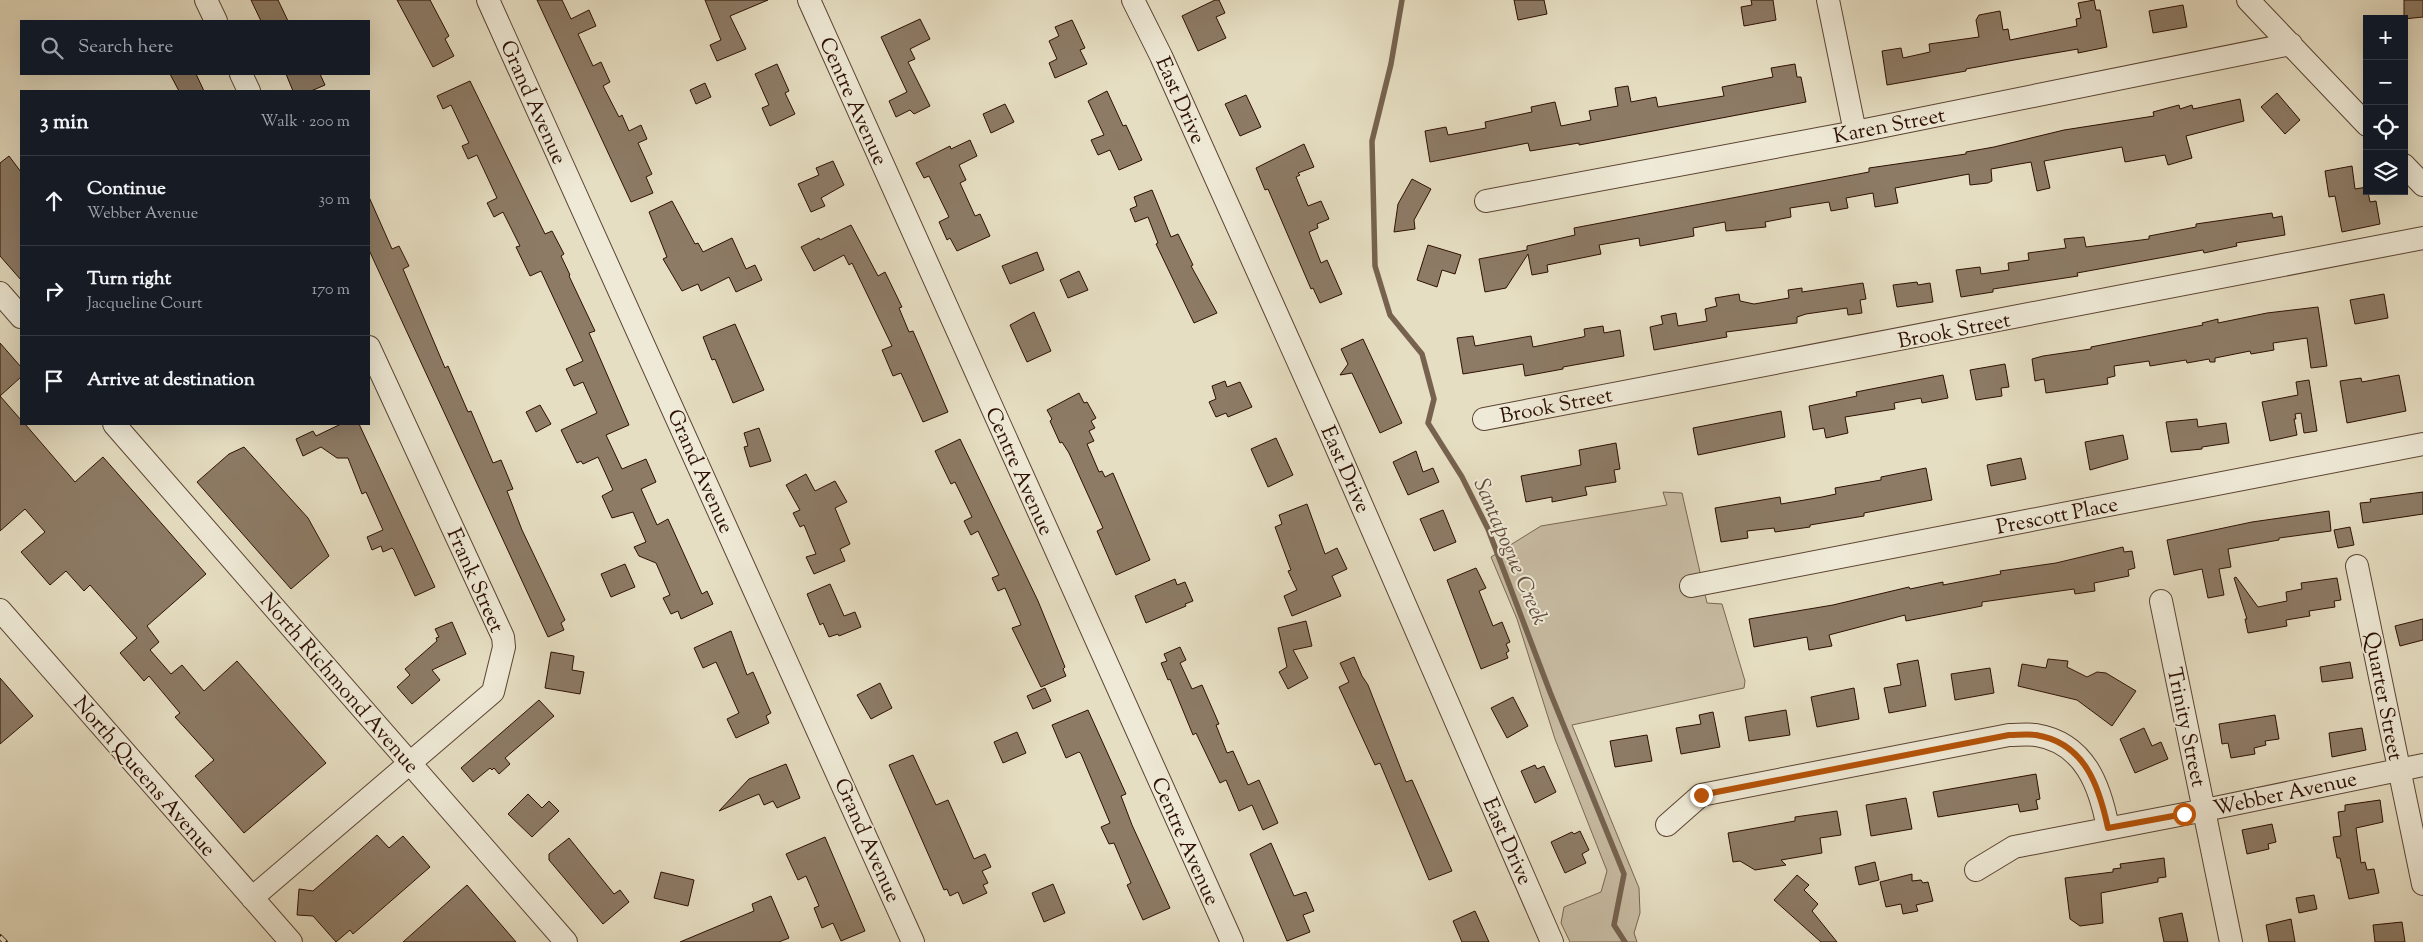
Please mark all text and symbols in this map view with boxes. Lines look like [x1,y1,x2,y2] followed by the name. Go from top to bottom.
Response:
[2363,15,2408,195] map controls
[2363,15,2408,60] button: +
[20,20,370,75] search box
[810,33,894,171] street label: Centre Avenue
[38,34,66,62] icon: search
[78,34,173,61] text: Search here
[491,36,573,170] street label: Grand Avenue
[1147,52,1212,149] street label: East Drive
[2363,60,2408,105] button: −
[1831,101,1948,153] street label: Karen Street
[2363,105,2408,150] button: locate
[40,108,89,138] text: 3 min
[261,111,350,134] text: Walk · 200 m
[2363,150,2408,195] button: layers
[87,176,166,203] text: Continue
[40,187,68,215] icon: ahead
[319,189,350,212] text: 30 m
[87,203,198,226] text: Webber Avenue
[87,266,171,293] text: Turn right
[40,277,68,305] icon: right
[312,279,350,302] text: 170 m
[87,293,202,316] text: Jacqueline Court
[1896,306,2013,358] street label: Brook Street
[40,367,68,395] icon: arrive
[87,367,255,394] text: Arrive at destination
[1498,381,1615,433] street label: Brook Street
[976,403,1060,541] street label: Centre Avenue
[658,405,740,539] street label: Grand Avenue
[1312,421,1377,518] street label: East Drive
[1464,474,1555,631] water label: Santapogue Creek
[1994,490,2121,543] street label: Prescott Place
[438,524,511,638] street label: Frank Street
[252,588,425,781] street label: North Richmond Avenue
[2355,629,2409,763] street label: Quarter Street
[2158,665,2212,790] street label: Trinity Street
[65,690,222,864] street label: North Queens Avenue
[2211,765,2360,825] street label: Webber Avenue
[1142,773,1226,911] street label: Centre Avenue
[825,774,907,908] street label: Grand Avenue
[1690,784,1713,807] route end
[1474,793,1539,890] street label: East Drive
[2173,803,2196,826] route start

